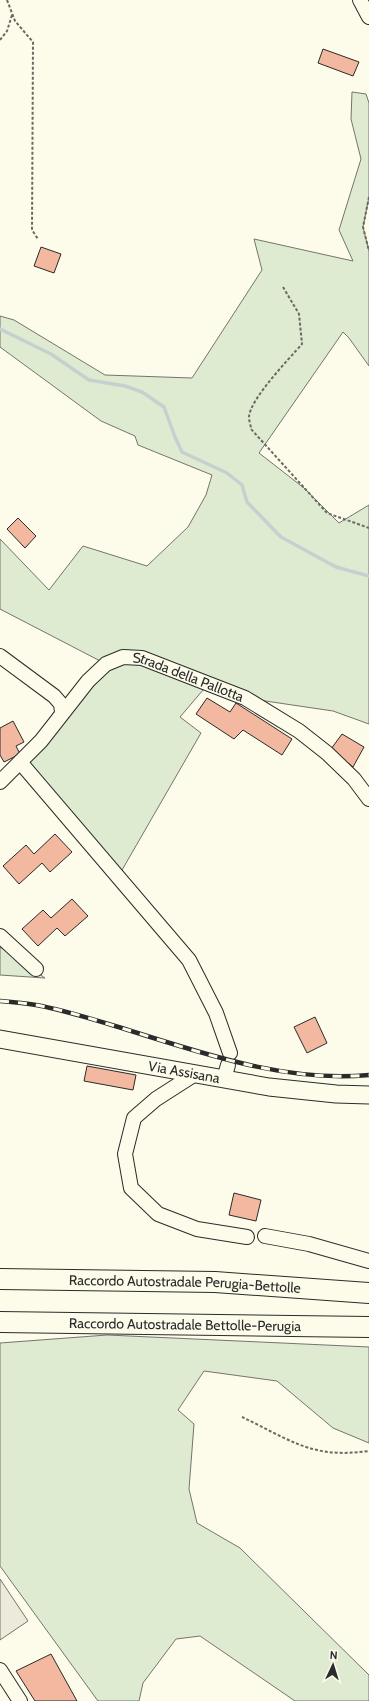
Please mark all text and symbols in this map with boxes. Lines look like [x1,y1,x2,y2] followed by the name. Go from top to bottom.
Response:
[132,649,247,706] street label: Strada della Pallotta
[147,1057,222,1087] street label: Via Assisana
[69,1271,301,1297] street label: Raccordo Autostradale Perugia-Bettolle
[69,1314,301,1335] street label: Raccordo Autostradale Bettolle-Perugia
[313,1645,353,1685] north arrow
[329,1648,338,1662] text: N

